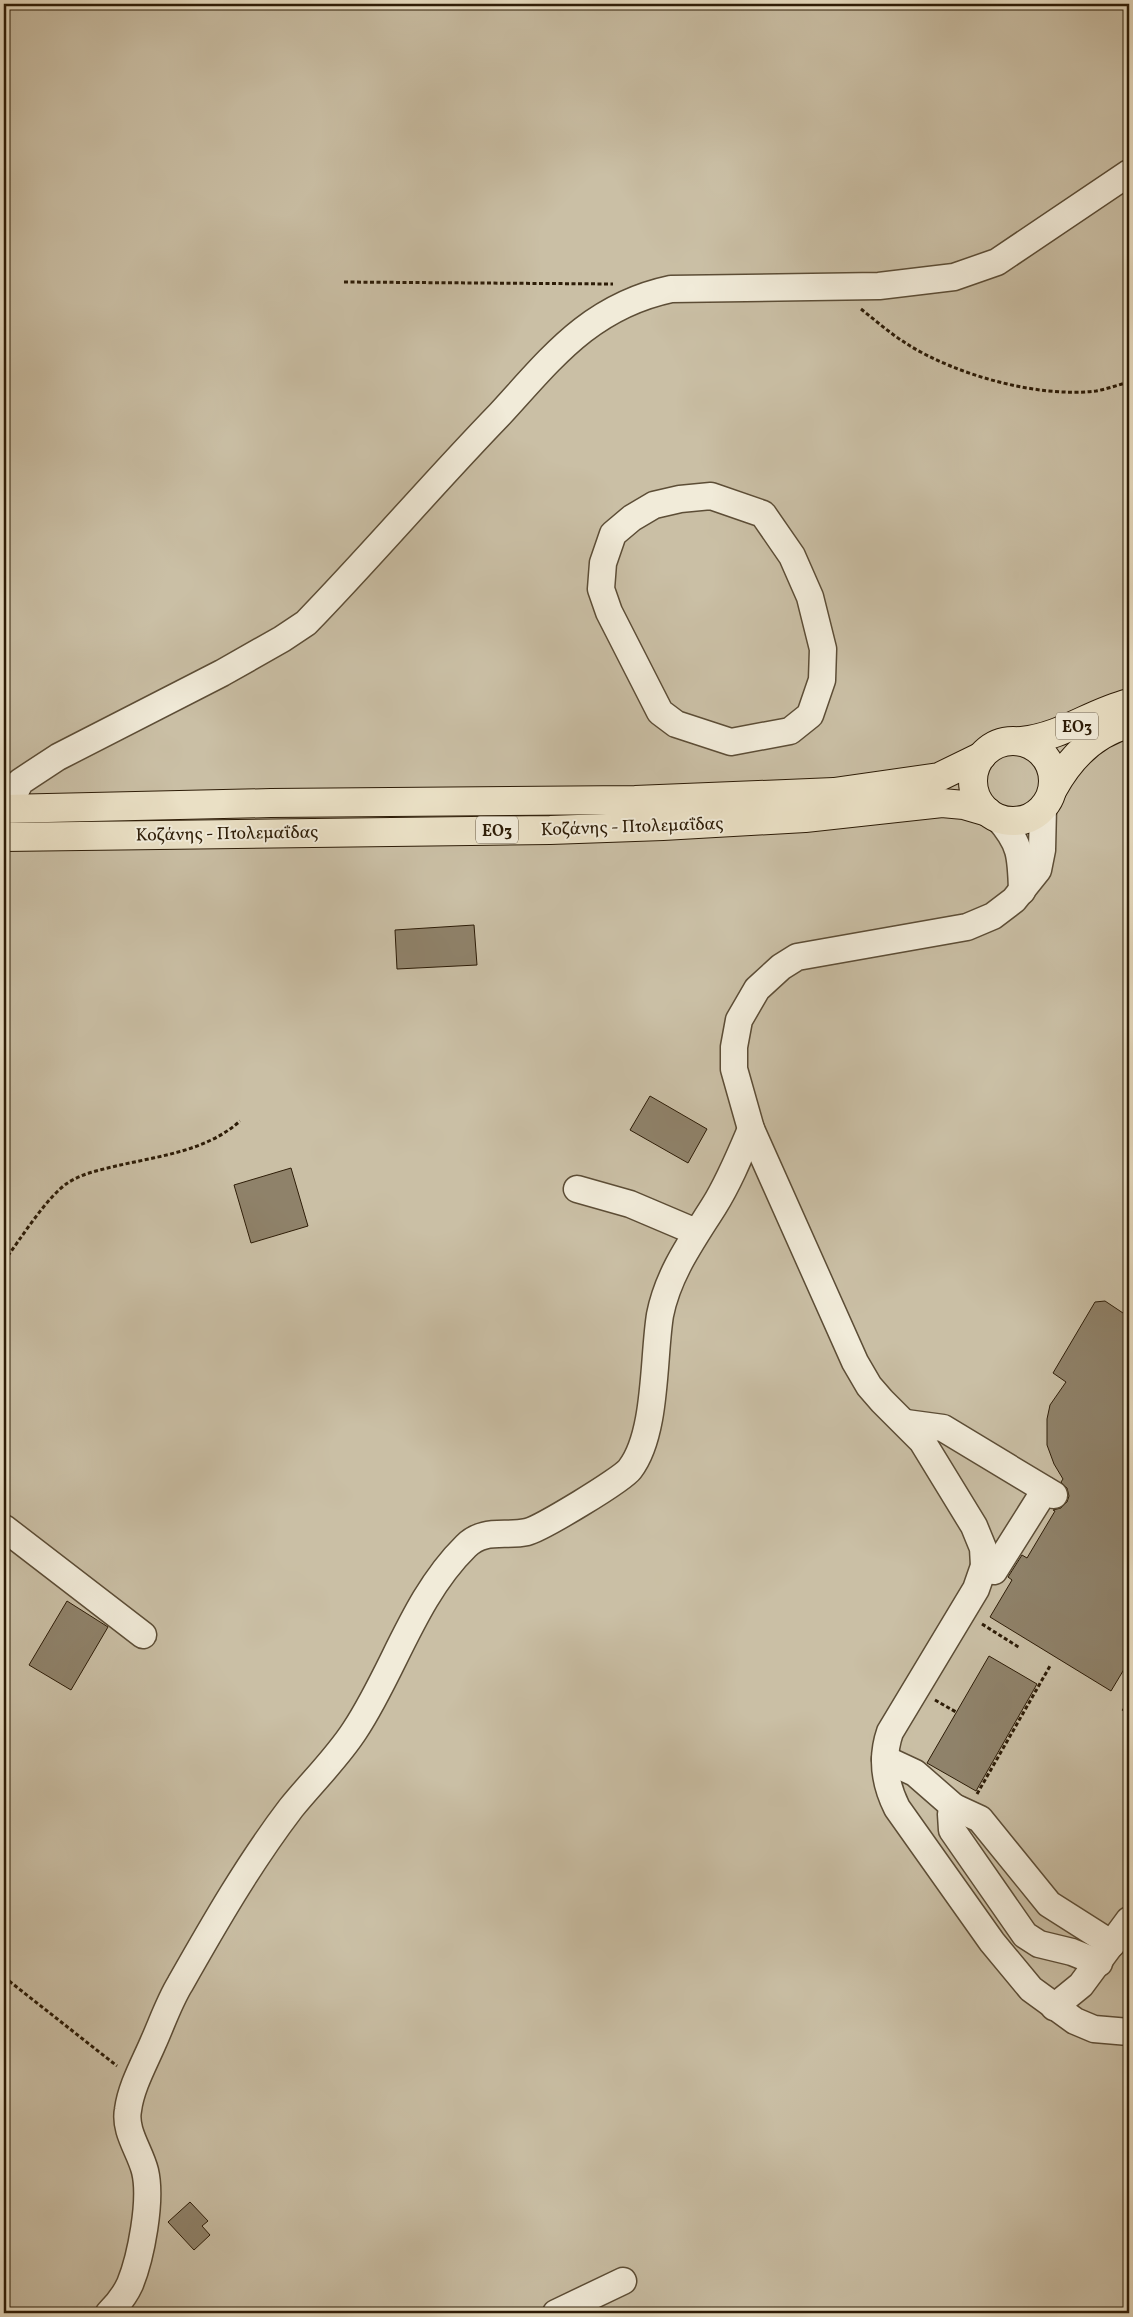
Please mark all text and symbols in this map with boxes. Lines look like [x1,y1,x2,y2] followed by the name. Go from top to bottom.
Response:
[1056,712,1098,739] road number: ΕΟ3
[540,812,724,843] street label: Κοζάνης - Πτολεμαΐδας
[476,816,518,844] road number: ΕΟ3
[135,820,319,849] street label: Κοζάνης - Πτολεμαΐδας

